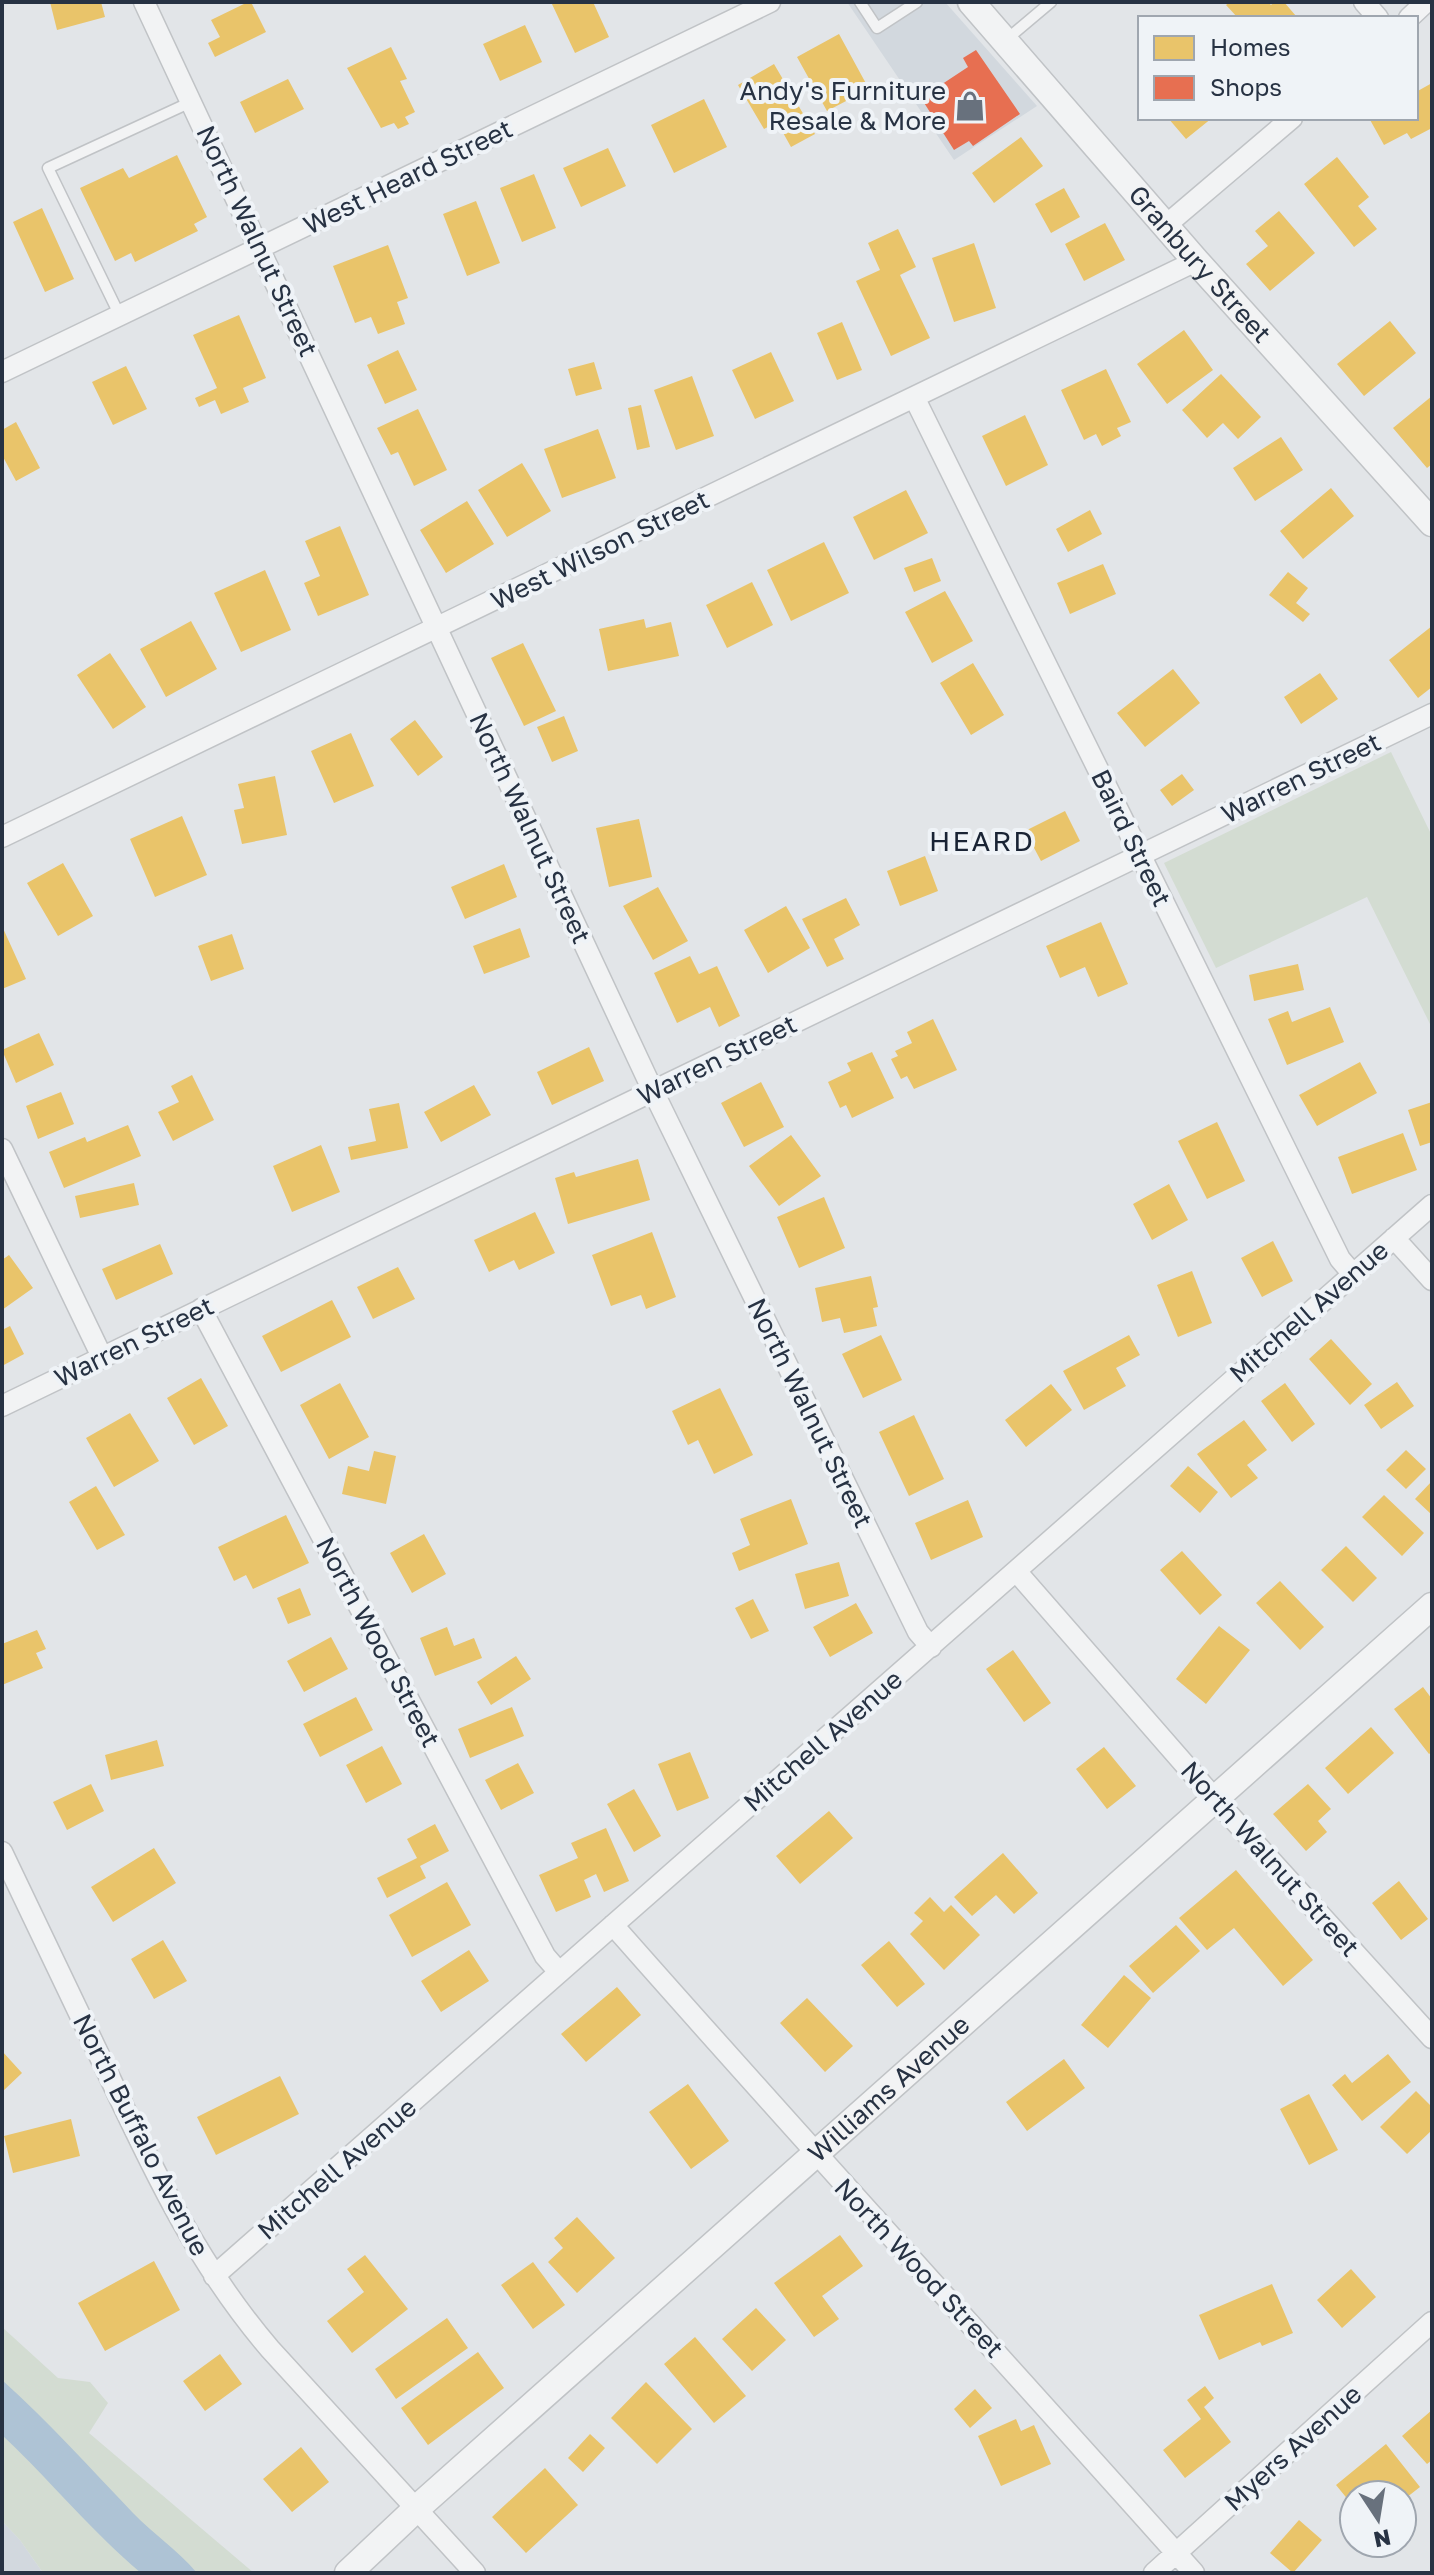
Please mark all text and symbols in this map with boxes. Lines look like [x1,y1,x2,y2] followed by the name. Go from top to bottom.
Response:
[1138,16,1418,120] legend
[1210,32,1291,61] text: Homes
[1210,72,1282,101] text: Shops
[740,75,946,136] place label: Andy's Furniture Resale & More
[953,89,987,123] shop icon: Andy's Furniture Resale & More
[298,113,517,241] street label: West Heard Street
[190,120,325,361] street label: North Walnut Street
[1122,179,1278,349] street label: Granbury Street
[486,483,714,616] street label: West Wilson Street
[463,707,598,948] street label: North Walnut Street
[1216,726,1385,829] street label: Warren Street
[1085,764,1178,911] street label: Baird Street
[929,824,1035,857] district label: HEARD
[632,1008,801,1111] street label: Warren Street
[1223,1234,1394,1389] street label: Mitchell Avenue
[49,1290,218,1393] street label: Warren Street
[741,1293,879,1533] street label: North Walnut Street
[310,1531,447,1752] street label: North Wood Street
[737,1663,908,1818] street label: Mitchell Avenue
[1175,1755,1366,1962] street label: North Walnut Street
[67,2009,216,2261] street label: North Buffalo Avenue
[801,2009,976,2168] street label: Williams Avenue
[251,2091,422,2246] street label: Mitchell Avenue
[828,2172,1010,2364] street label: North Wood Street
[1218,2378,1368,2517] street label: Myers Avenue
[1338,2479,1418,2559] north arrow
[1371,2524,1393,2554] text: N

